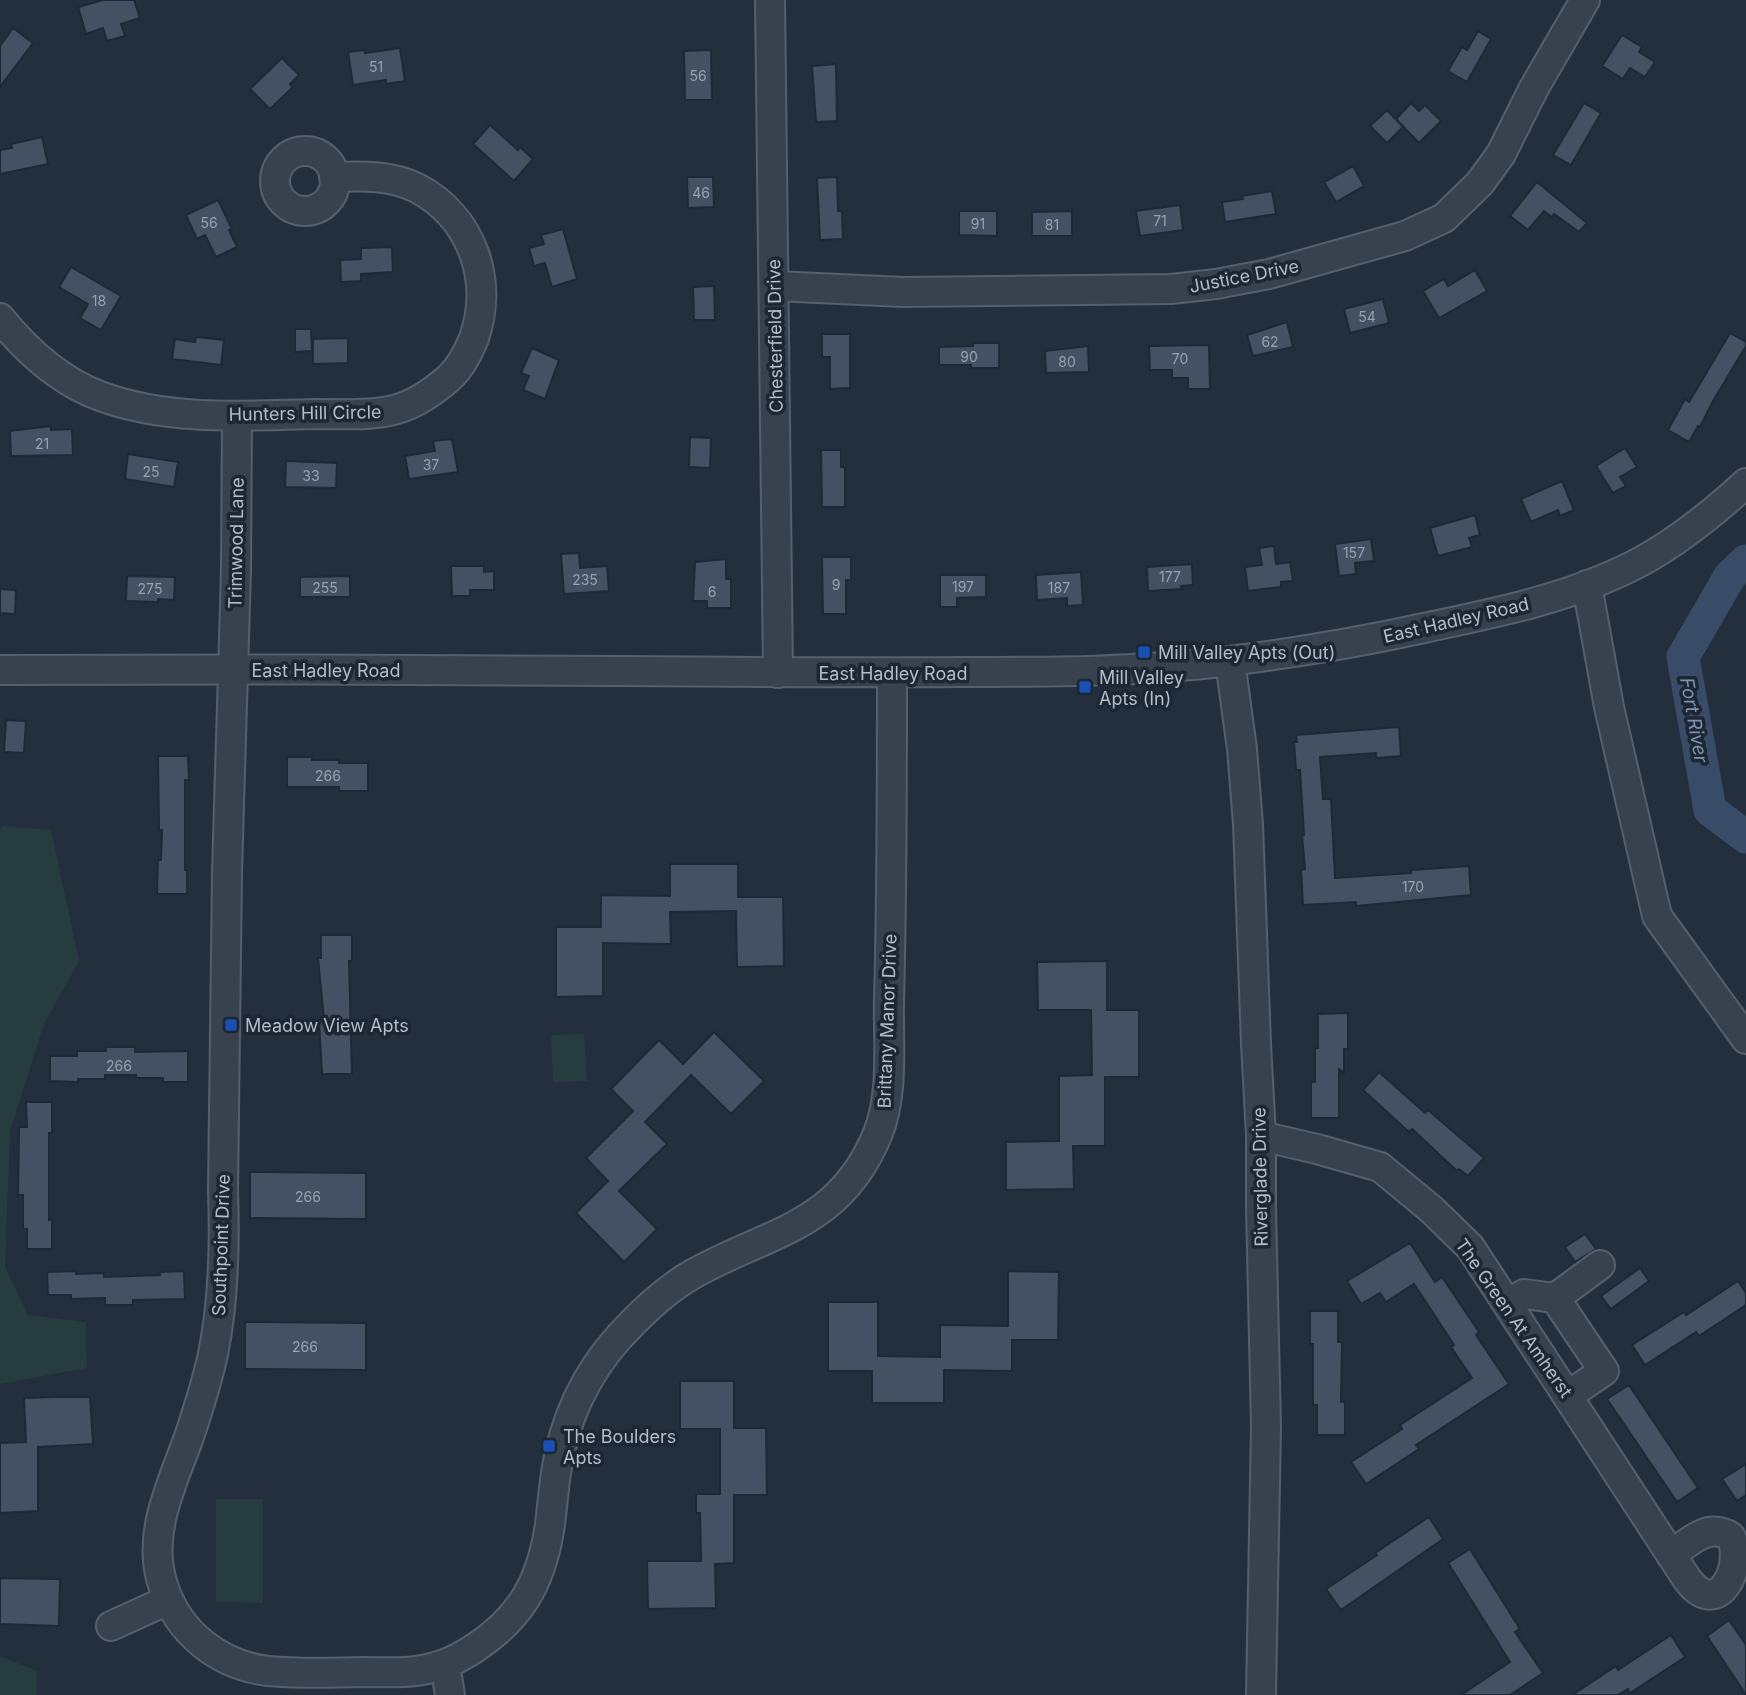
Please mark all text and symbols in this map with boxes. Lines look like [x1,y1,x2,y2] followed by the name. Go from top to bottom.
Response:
[369,58,383,75] house number: 51
[689,67,707,84] house number: 56
[692,184,710,201] house number: 46
[1153,212,1167,229] house number: 71
[200,214,218,231] house number: 56
[971,215,985,232] house number: 91
[1045,216,1059,233] house number: 81
[1187,255,1301,297] street label: Justice Drive
[763,259,787,413] street label: Chesterfield Drive
[92,292,106,309] house number: 18
[1358,308,1376,325] house number: 54
[1261,333,1279,350] house number: 62
[960,348,978,365] house number: 90
[1172,350,1188,367] house number: 70
[1058,353,1076,370] house number: 80
[228,401,382,425] street label: Hunters Hill Circle
[35,435,49,452] house number: 21
[423,456,439,473] house number: 37
[142,463,160,480] house number: 25
[302,467,320,484] house number: 33
[224,477,248,609] street label: Trimwood Lane
[1343,544,1365,561] house number: 157
[1159,568,1181,585] house number: 177
[572,571,598,588] house number: 235
[832,576,840,593] house number: 9
[952,578,974,595] house number: 197
[312,579,338,596] house number: 255
[1048,579,1070,596] house number: 187
[138,580,162,597] house number: 275
[708,583,716,600] house number: 6
[1381,593,1531,647] street label: East Hadley Road
[1158,642,1335,663] place label: Mill Valley Apts (Out)
[1136,644,1152,660] marker: Mill Valley Apts (Out)
[252,660,400,681] street label: East Hadley Road
[819,663,967,684] street label: East Hadley Road
[1099,667,1184,709] place label: Mill Valley Apts (In)
[1675,676,1713,765] water label: Fort River
[1077,679,1093,695] marker: Mill Valley Apts (In)
[315,767,341,784] house number: 266
[1402,878,1424,895] house number: 170
[873,933,901,1109] street label: Brittany Manor Drive
[245,1015,409,1036] place label: Meadow View Apts
[223,1017,239,1033] marker: Meadow View Apts
[106,1057,132,1074] house number: 266
[1248,1107,1272,1247] street label: Riverglade Drive
[208,1174,234,1316] street label: Southpoint Drive
[295,1188,321,1205] house number: 266
[1451,1235,1577,1401] street label: The Green At Amherst
[292,1338,318,1355] house number: 266
[563,1426,676,1468] place label: The Boulders Apts
[541,1438,557,1454] marker: The Boulders Apts

